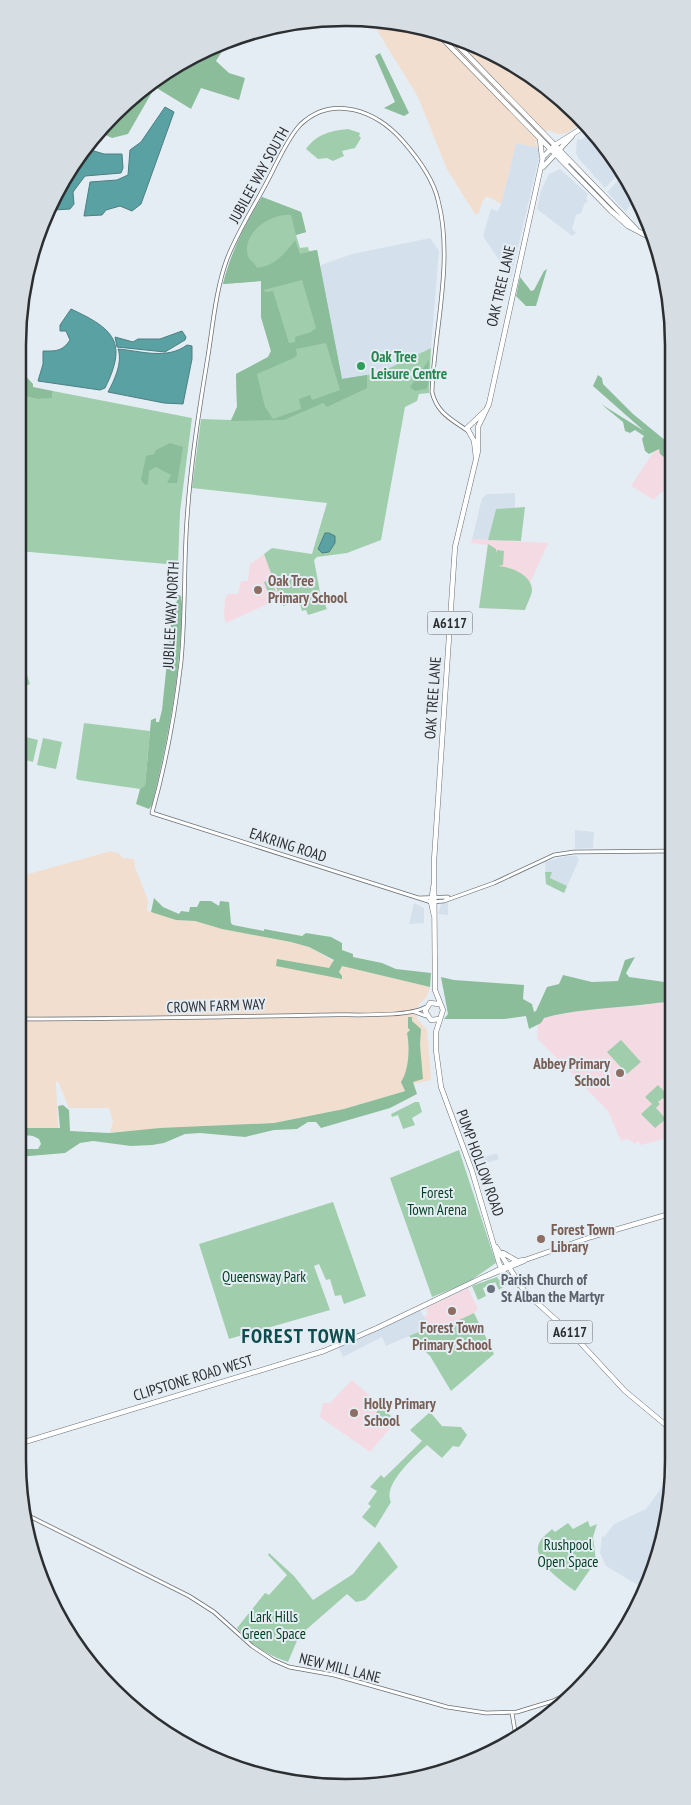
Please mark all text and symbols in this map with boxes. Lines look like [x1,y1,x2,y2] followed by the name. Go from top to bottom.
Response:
[224,123,293,227] street label: JUBILEE WAY SOUTH
[482,243,519,328] street label: OAK TREE LANE
[371,347,447,383] place label: Oak Tree Leisure Centre
[355,360,367,372] marker: Oak Tree Leisure Centre
[158,561,183,670] street label: JUBILEE WAY NORTH
[268,571,348,607] place label: Oak Tree Primary School
[252,584,264,596] marker: Oak Tree Primary School
[428,612,472,634] road number: A6117
[420,656,445,740] street label: OAK TREE LANE
[247,823,329,866] street label: EAKRING ROAD
[166,994,266,1017] street label: CROWN FARM WAY
[532,1054,611,1090] place label: Abbey Primary School
[614,1067,626,1079] marker: Abbey Primary School
[452,1107,509,1219] street label: PUMP HOLLOW ROAD
[407,1183,467,1219] park label: Forest Town Arena
[551,1220,615,1256] place label: Forest Town Library
[535,1233,547,1245] marker: Forest Town Library
[222,1267,306,1286] park label: Queensway Park
[501,1270,605,1306] place label: Parish Church of St Alban the Martyr
[485,1283,497,1295] marker: Parish Church of St Alban the Martyr
[446,1305,458,1317] marker: Forest Town Primary School
[412,1318,492,1354] place label: Forest Town Primary School
[548,1320,592,1344] road number: A6117
[242,1323,356,1349] district label: FOREST TOWN
[131,1350,255,1405] street label: CLIPSTONE ROAD WEST
[364,1394,437,1430] place label: Holly Primary School
[348,1407,360,1419] marker: Holly Primary School
[538,1535,598,1571] park label: Rushpool Open Space
[242,1607,306,1643] park label: Lark Hills Green Space
[297,1648,383,1687] street label: NEW MILL LANE

